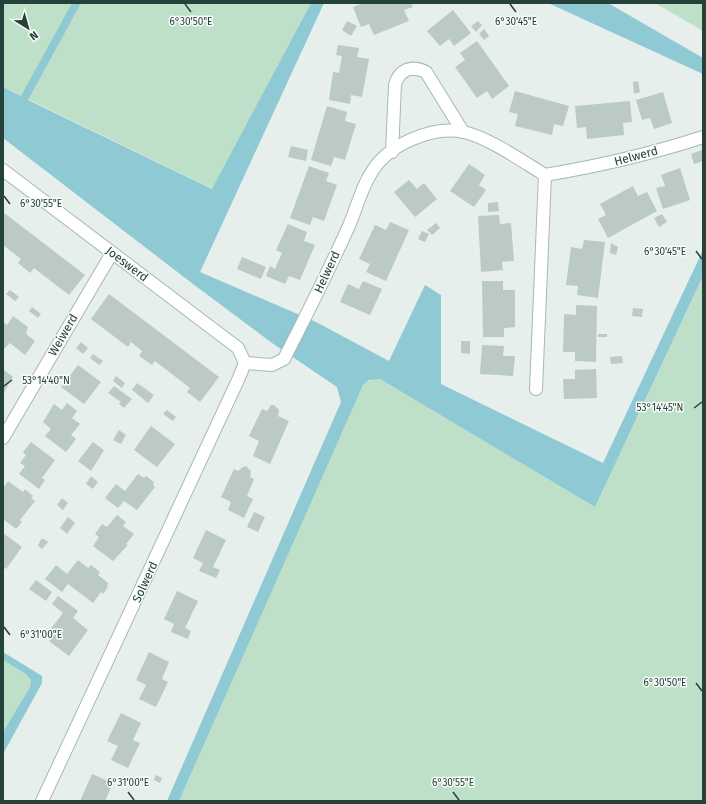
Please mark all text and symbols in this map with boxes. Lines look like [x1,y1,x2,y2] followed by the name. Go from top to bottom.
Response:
[8,8,48,48] north arrow
[170,16,212,28] text: 6°30'50"E
[495,16,537,28] text: 6°30'45"E
[27,28,41,43] text: N
[613,143,659,169] street label: Helwerd
[20,198,62,210] text: 6°30'55"E
[103,244,151,284] street label: Joeswerd
[644,246,686,258] text: 6°30'45"E
[311,249,343,295] street label: Helwerd
[45,311,81,359] street label: Weiwerd
[22,375,70,387] text: 53°14'40"N
[637,402,683,414] text: 53°14'45"N
[129,559,161,605] street label: Solwerd
[20,629,62,641] text: 6°31'00"E
[644,677,686,689] text: 6°30'50"E
[107,777,149,789] text: 6°31'00"E
[432,777,474,789] text: 6°30'55"E

